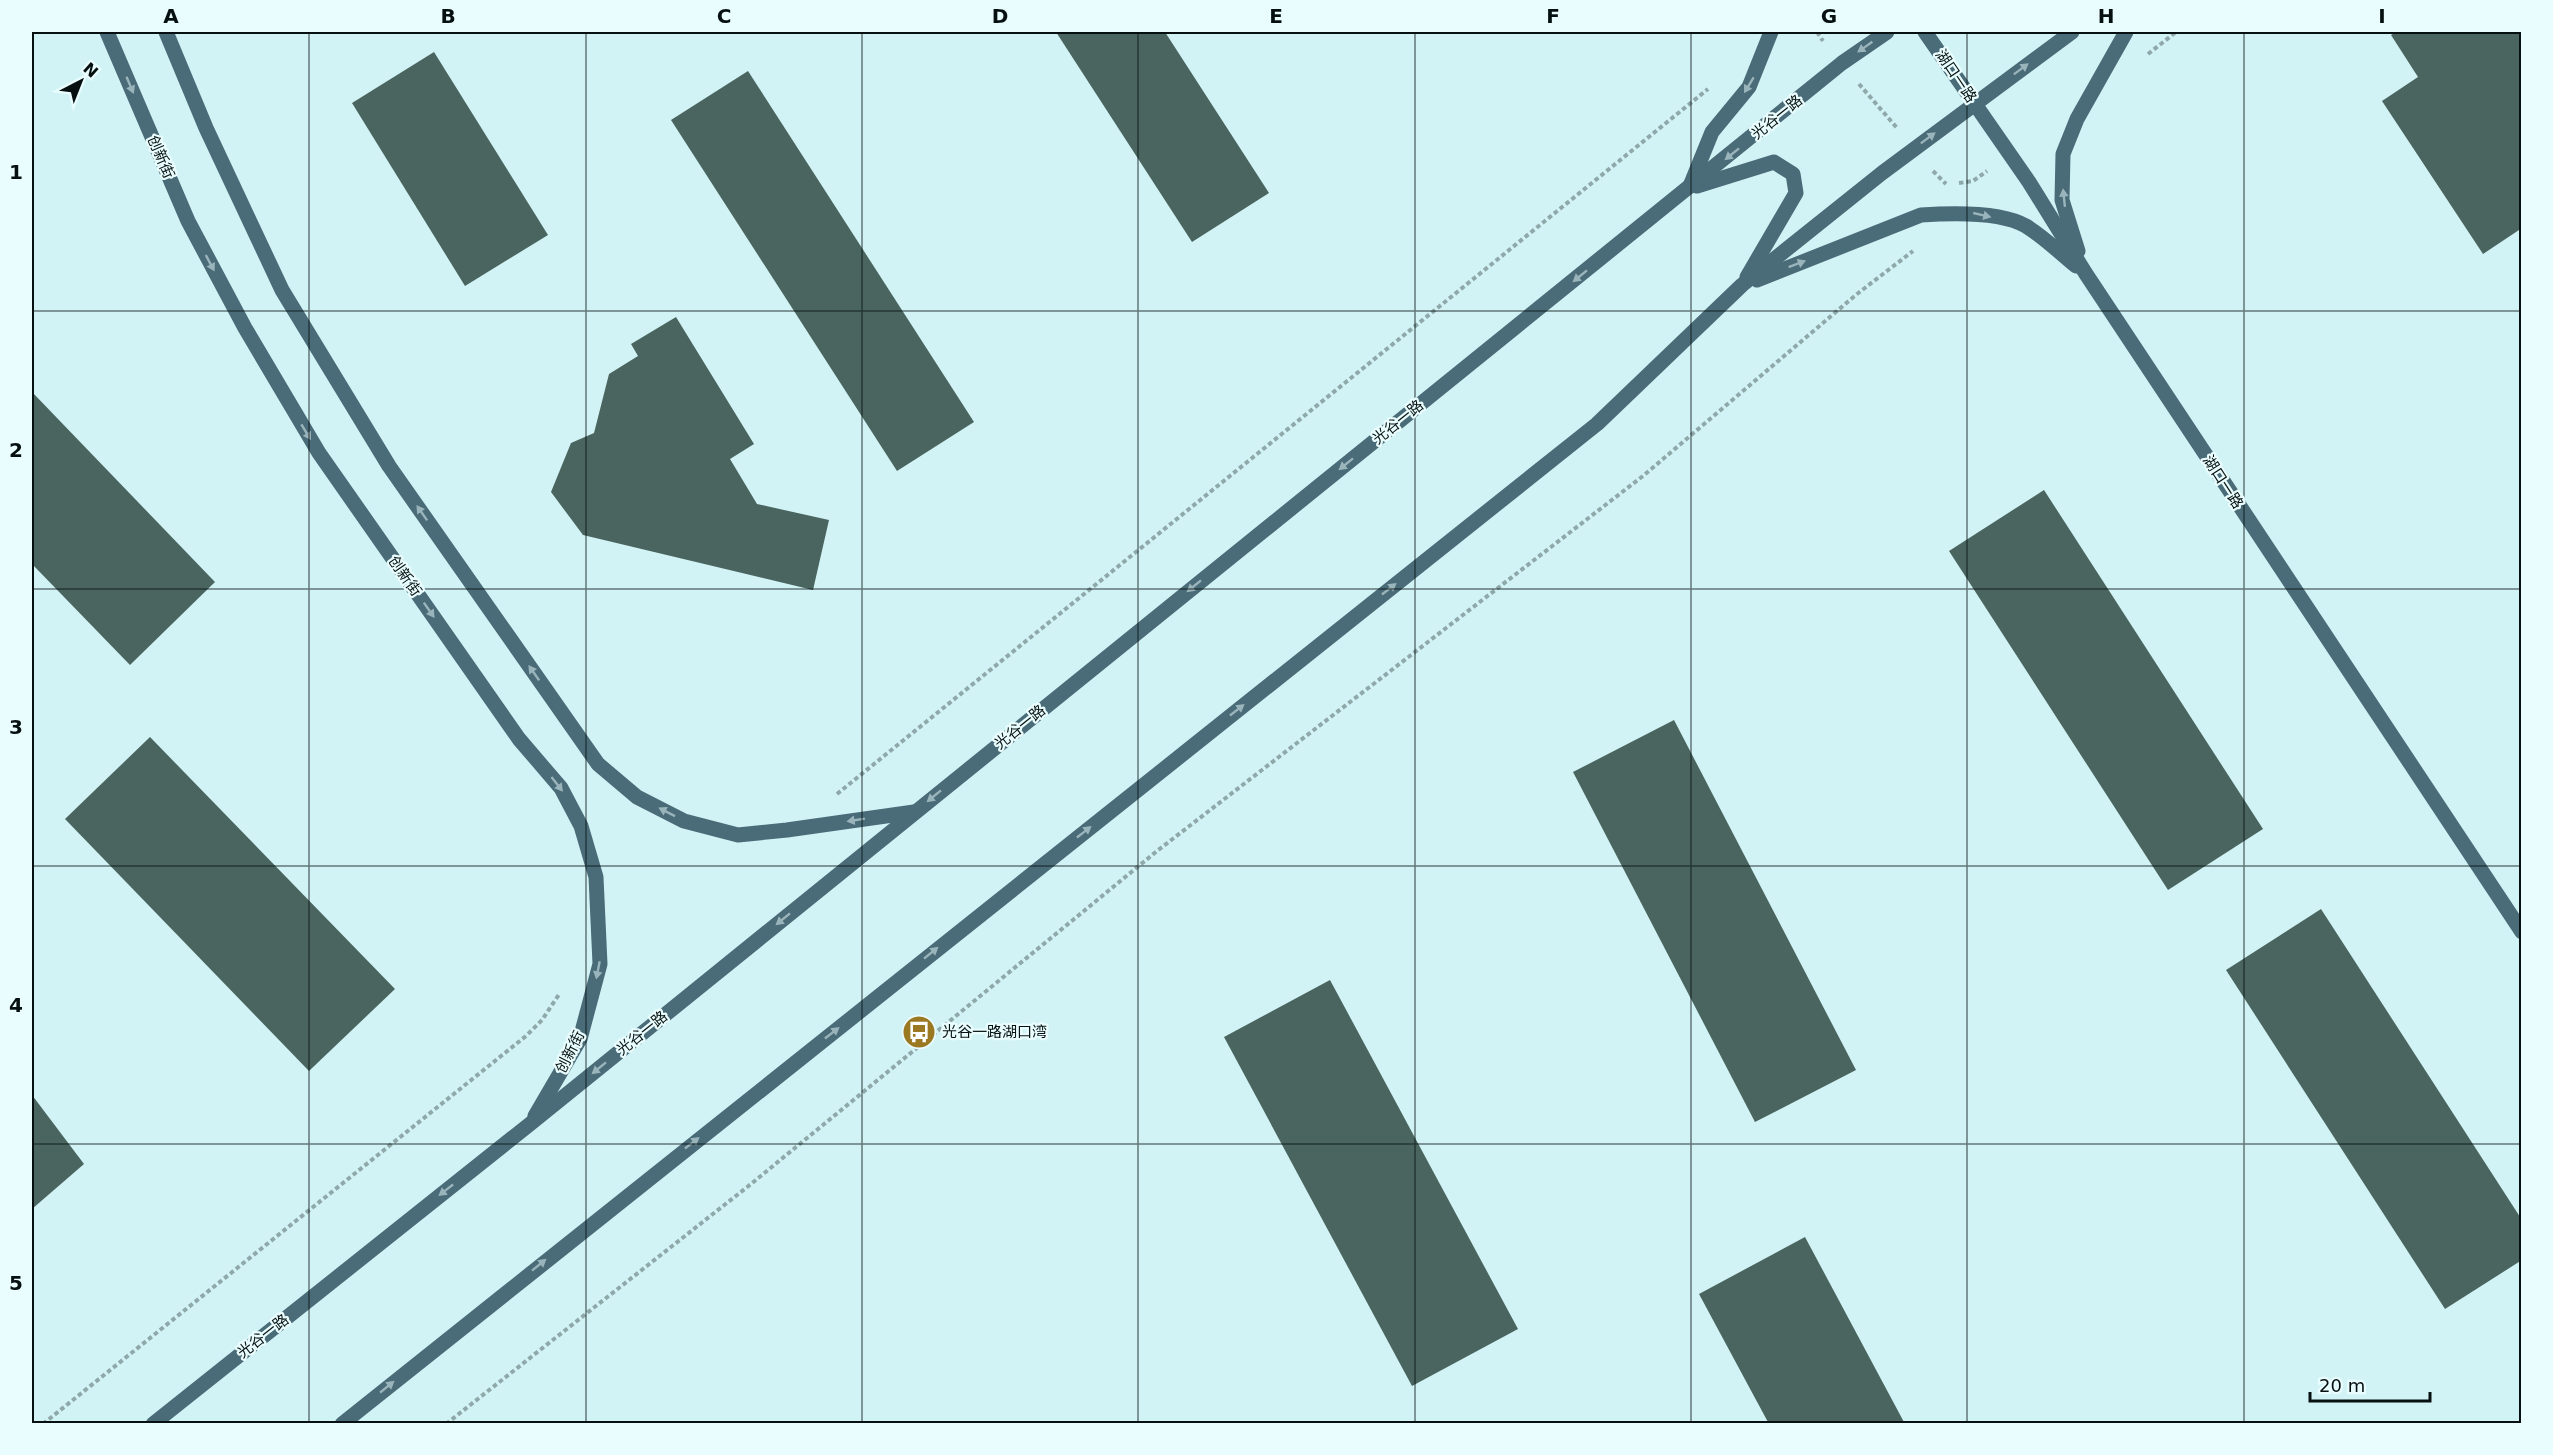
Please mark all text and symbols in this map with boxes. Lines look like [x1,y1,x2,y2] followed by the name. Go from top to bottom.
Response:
[163,4,179,28] text: A
[440,4,456,28] text: B
[717,4,731,28] text: C
[992,4,1008,28] text: D
[1269,4,1283,28] text: E
[1546,4,1560,28] text: F
[1821,4,1837,28] text: G
[2098,4,2114,28] text: H
[2378,4,2386,28] text: I
[1857,41,1872,53] one-way arrow
[1932,46,1980,106] street label: 湖口一路
[51,51,111,111] north arrow
[79,59,102,82] text: N
[2013,63,2029,75] one-way arrow
[125,77,135,95] one-way arrow
[1743,77,1754,93] one-way arrow
[1748,91,1806,143] street label: 光谷一路
[144,133,178,181] street label: 创新街
[1921,133,1936,145] one-way arrow
[1724,147,1740,160] one-way arrow
[9,160,23,184] text: 1
[2059,188,2069,207] one-way arrow
[1973,211,1992,220] one-way arrow
[205,255,215,272] one-way arrow
[1788,259,1806,268] one-way arrow
[1572,270,1588,283] one-way arrow
[1369,396,1427,448] street label: 光谷一路
[301,424,312,440] one-way arrow
[9,438,23,462] text: 2
[2199,452,2247,512] street label: 湖口一路
[1338,458,1354,471] one-way arrow
[416,506,428,522] one-way arrow
[385,552,425,600] street label: 创新街
[1186,580,1202,593] one-way arrow
[1382,584,1397,596] one-way arrow
[423,602,435,618] one-way arrow
[529,665,540,681] one-way arrow
[991,701,1049,753] street label: 光谷一路
[1229,705,1244,717] one-way arrow
[9,715,23,739] text: 3
[551,776,563,792] one-way arrow
[926,789,942,802] one-way arrow
[658,807,675,817] one-way arrow
[847,816,866,825] one-way arrow
[1076,825,1092,838] one-way arrow
[775,912,790,925] one-way arrow
[923,947,939,960] one-way arrow
[593,961,602,980] one-way arrow
[9,993,23,1017] text: 4
[613,1007,671,1059] street label: 光谷一路
[901,1014,937,1050] bus stop icon: 光谷一路湖口湾
[942,1023,1047,1041] place label: 光谷一路湖口湾
[824,1027,839,1039] one-way arrow
[552,1028,588,1076] street label: 创新街
[591,1062,606,1074] one-way arrow
[684,1137,700,1150] one-way arrow
[439,1184,454,1196] one-way arrow
[532,1259,547,1271] one-way arrow
[9,1271,23,1295] text: 5
[234,1310,292,1362] street label: 光谷一路
[2310,1365,2430,1403] scale bar
[2319,1375,2365,1396] text: 20 m
[380,1381,395,1393] one-way arrow

